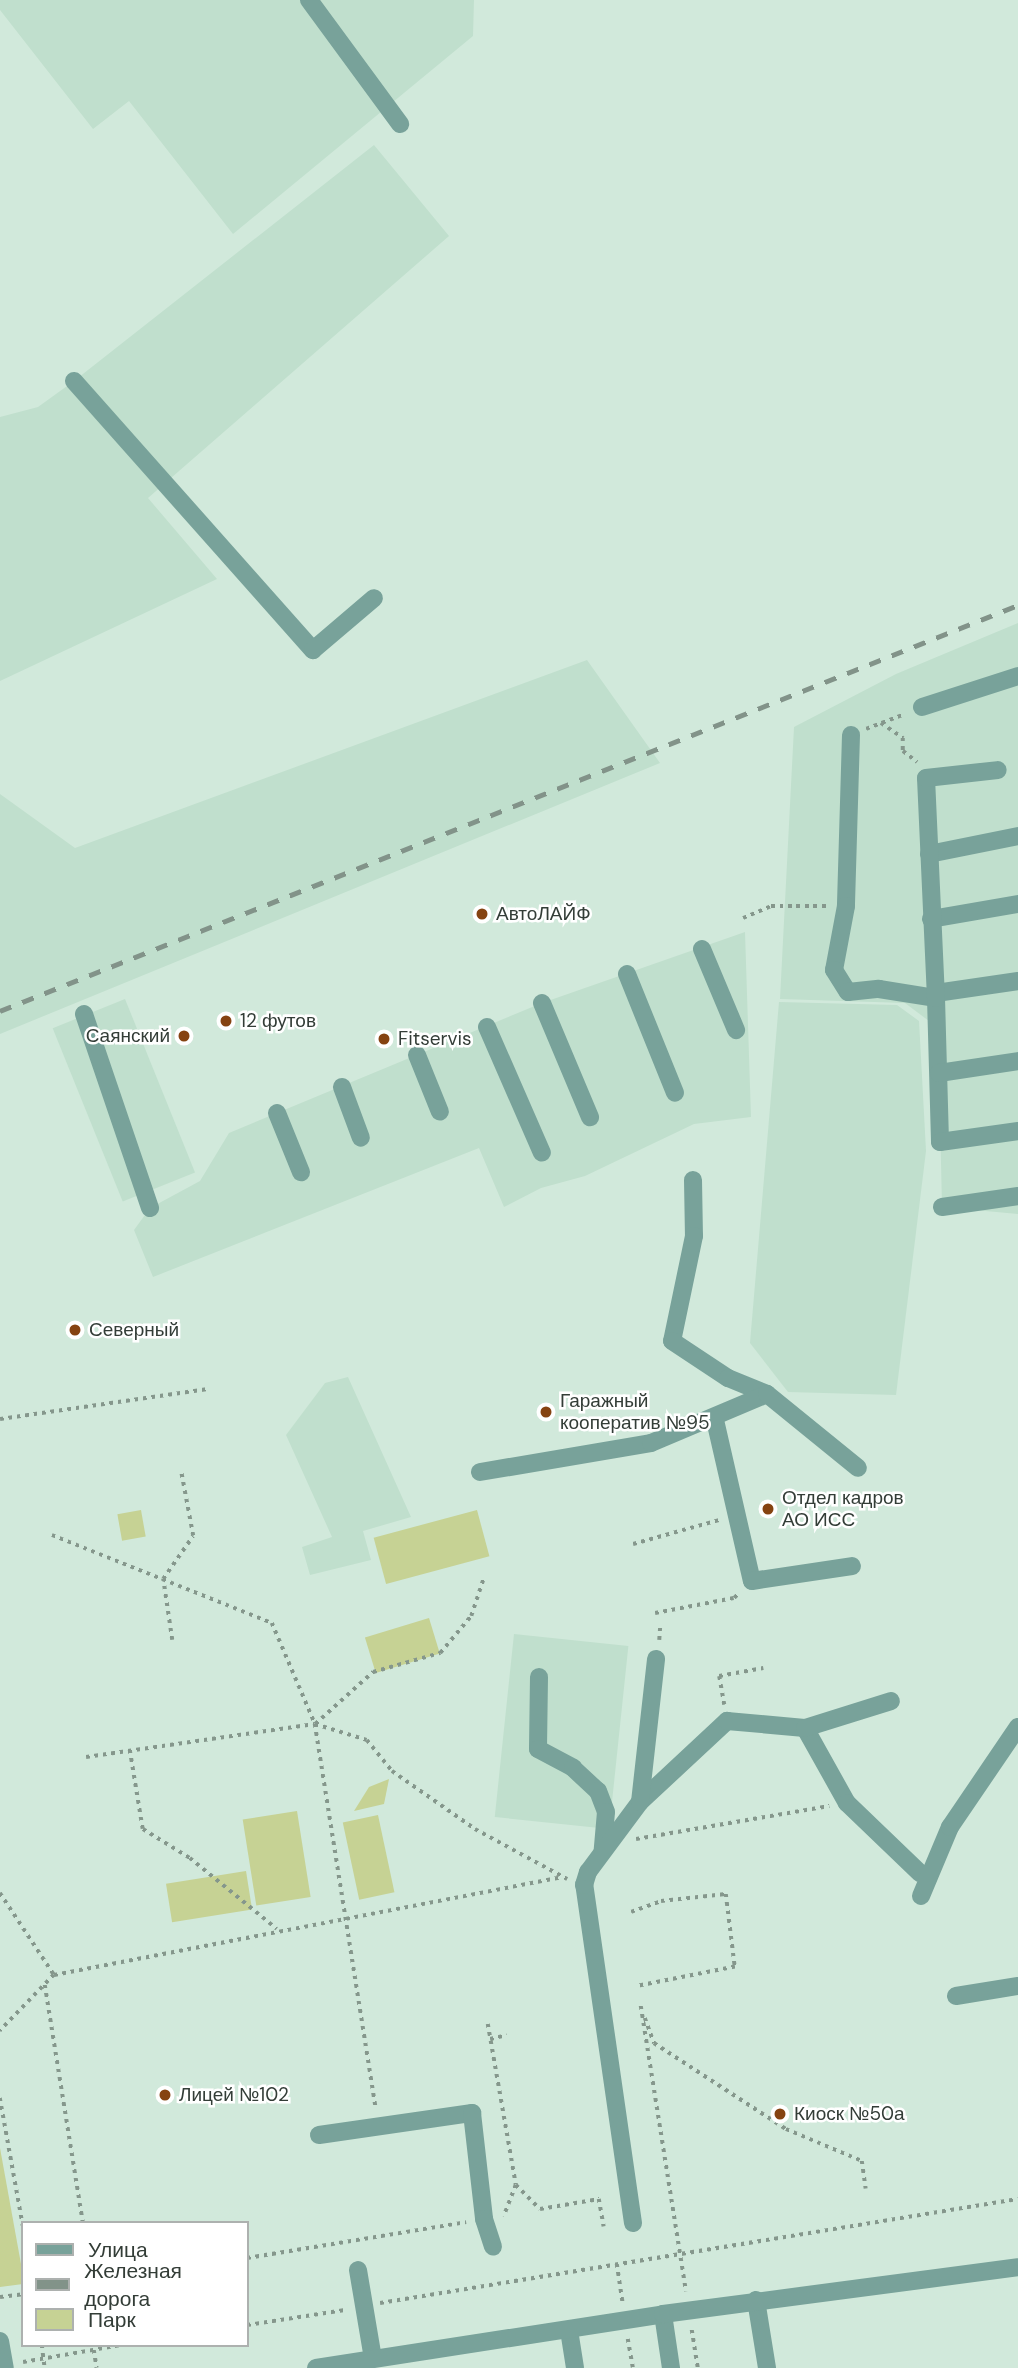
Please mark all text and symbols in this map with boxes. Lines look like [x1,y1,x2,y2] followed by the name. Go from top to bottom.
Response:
[496,903,591,925] place label: АвтоЛАЙФ
[474,906,490,922] marker: АвтоЛАЙФ
[240,1010,316,1032] place label: 12 футов
[218,1013,234,1029] marker: 12 футов
[86,1025,170,1047] place label: Саянский
[176,1028,192,1044] marker: Саянский
[398,1028,472,1050] place label: Fitservis
[376,1031,392,1047] marker: Fitservis
[89,1319,179,1341] place label: Северный
[67,1322,83,1338] marker: Северный
[560,1390,710,1434] place label: Гаражный кооператив №95
[538,1404,554,1420] marker: Гаражный кооператив №95
[782,1487,904,1531] place label: Отдел кадров АО ИСС
[760,1501,776,1517] marker: Отдел кадров АО ИСС
[179,2084,289,2106] place label: Лицей №102
[157,2087,173,2103] marker: Лицей №102
[794,2103,905,2125] place label: Киоск №50а
[772,2106,788,2122] marker: Киоск №50а
[21,2221,248,2347] legend
[88,2236,148,2264] text: Улица
[84,2257,182,2313] text: Железная дорога
[88,2306,136,2334] text: Парк

